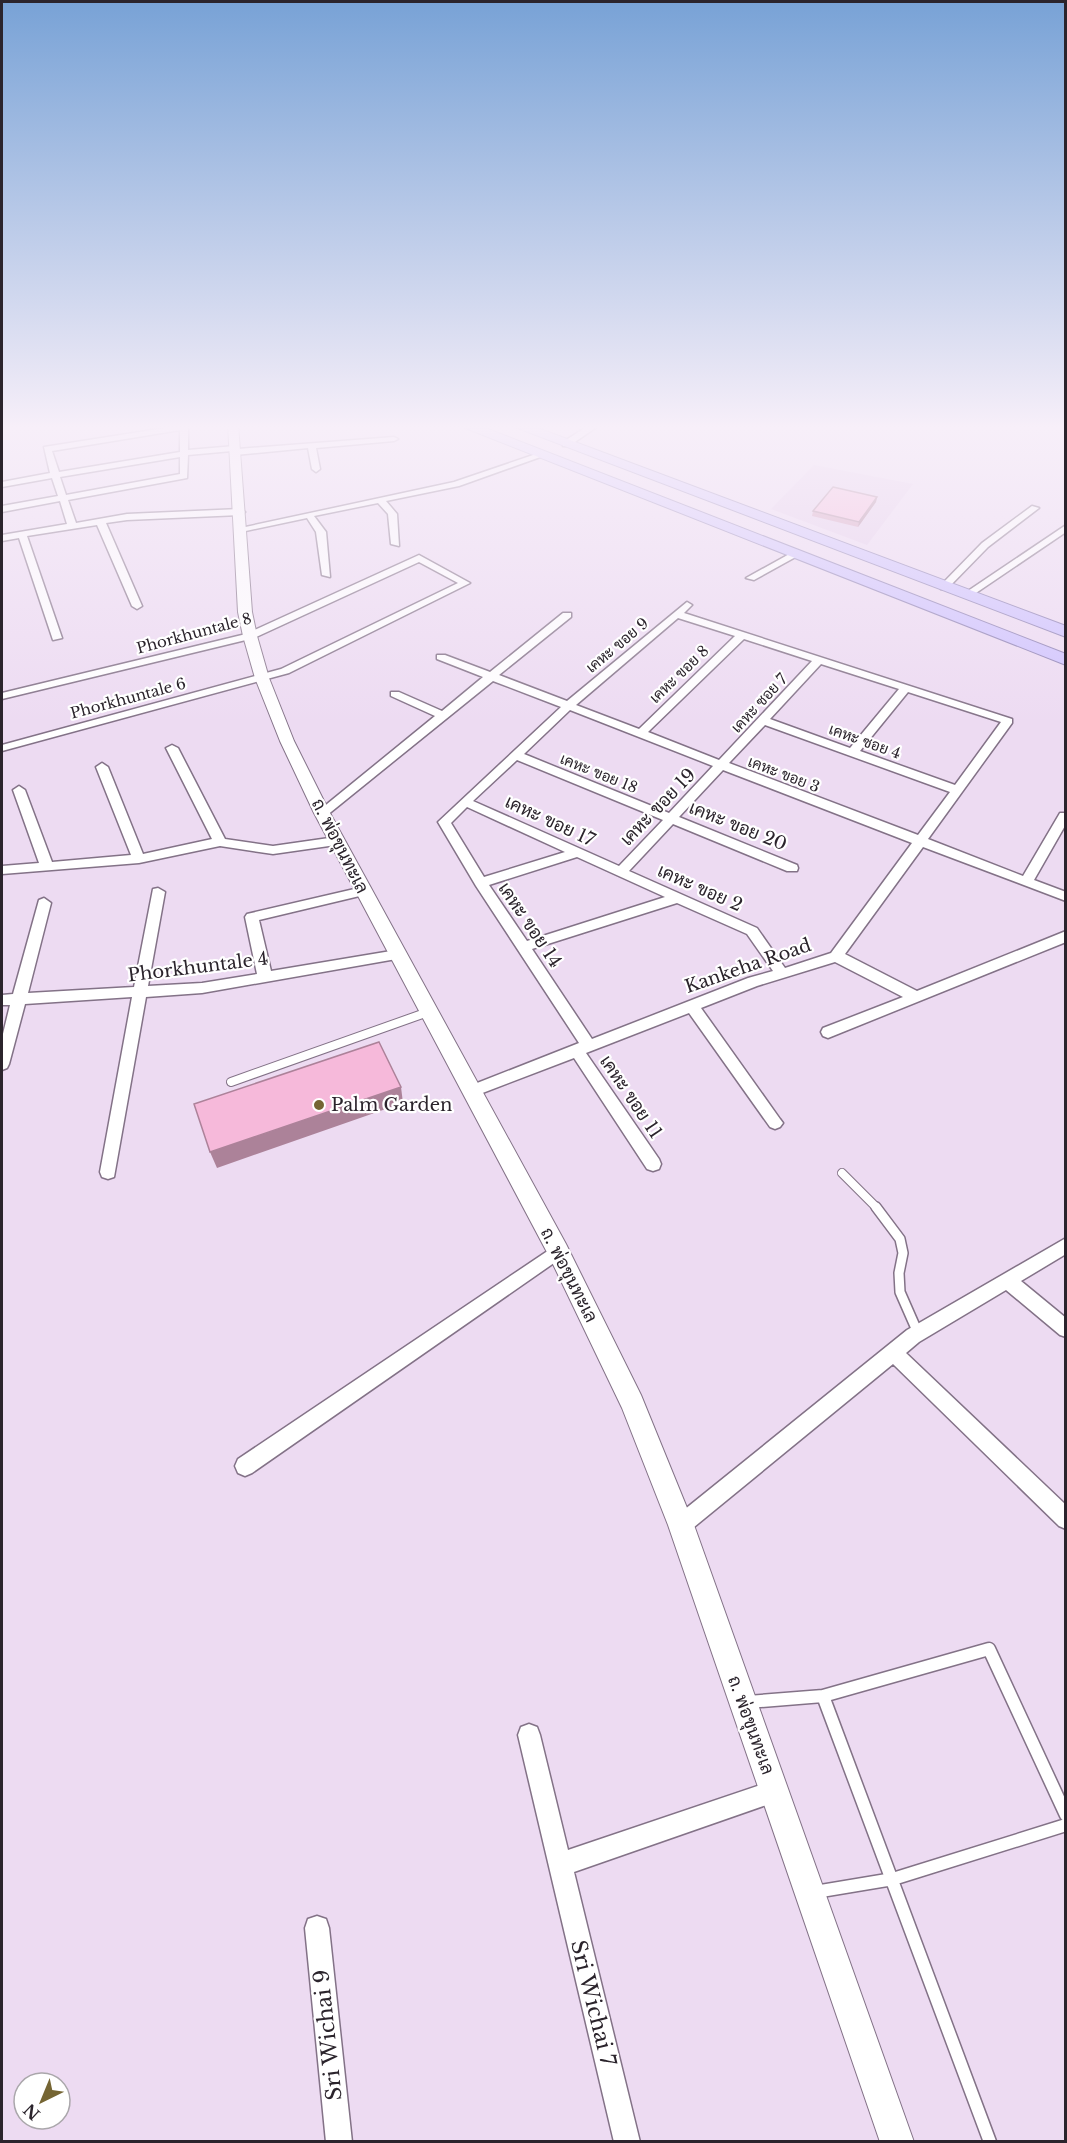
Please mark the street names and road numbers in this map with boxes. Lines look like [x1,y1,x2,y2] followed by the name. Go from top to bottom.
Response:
[134,609,254,657] street label: Phorkhuntale 8
[582,613,652,677] street label: เคหะ ขอย 9
[645,641,713,707] street label: เคหะ ขอย 8
[727,669,792,737] street label: เคหะ ซอย 7
[68,673,188,723] street label: Phorkhuntale 6
[826,719,904,763] street label: เคหะ ซอย 4
[557,749,641,797] street label: เคหะ ขอย 18
[745,752,823,796] street label: เคหะ ขอย 3
[616,764,700,850] street label: เคหะ ขอย 19
[502,791,599,852] street label: เคหะ ขอย 17
[306,794,374,898] street label: ถ. พ่อขุนทะเล
[686,796,790,856] street label: เคหะ ขอย 20
[654,860,746,916] street label: เคหะ ขอย 2
[493,878,567,972] street label: เคหะ ขอย 14
[682,934,814,998] street label: Kankeha Road
[126,947,270,987] street label: Phorkhuntale 4
[595,1051,667,1143] street label: เคหะ ขอย 11
[535,1223,603,1327] street label: ถ. พ่อขุนทะเล
[722,1672,780,1778] street label: ถ. พ่อขุนทะเล
[565,1937,621,2069] street label: Sri Wichai 7
[308,1968,348,2102] street label: Sri Wichai 9

